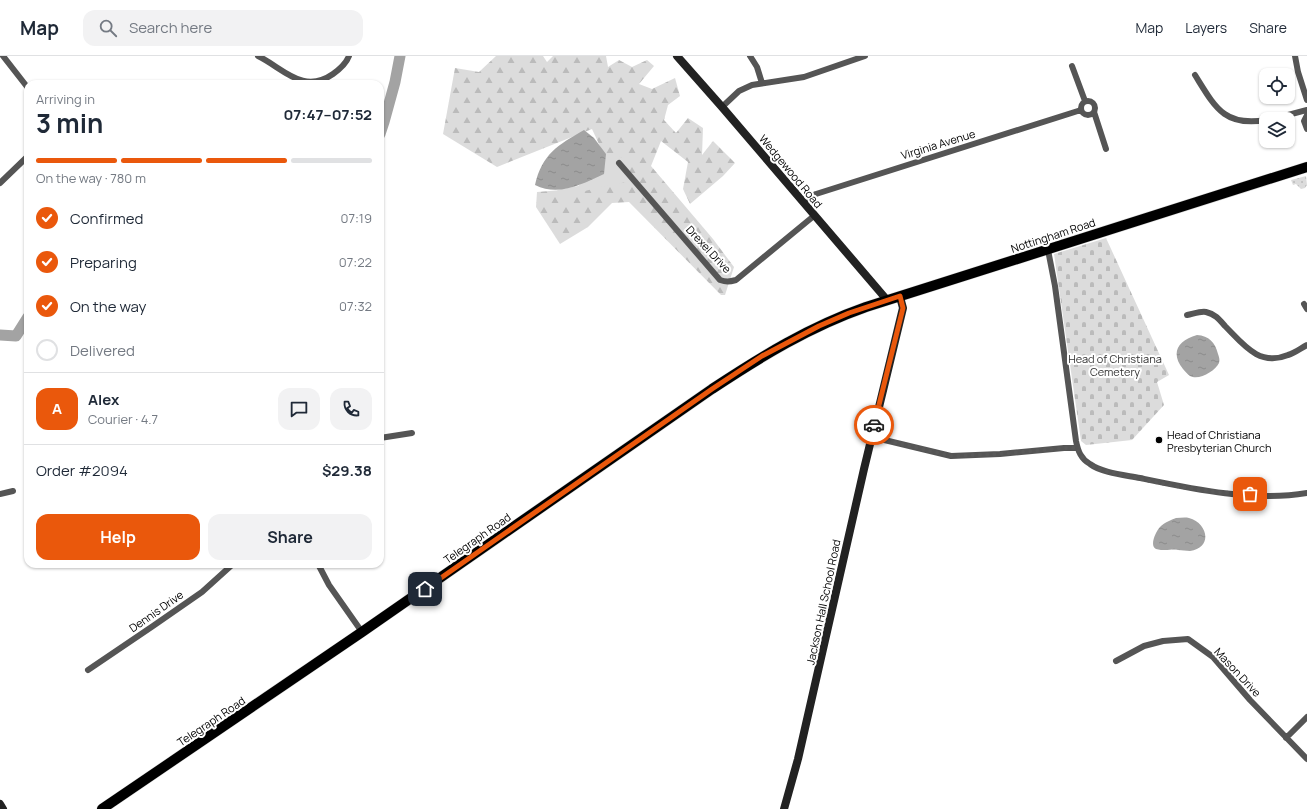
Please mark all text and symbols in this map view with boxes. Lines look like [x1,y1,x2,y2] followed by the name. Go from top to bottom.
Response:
[83,10,363,46] search box
[20,15,59,41] text: Map
[97,17,119,39] icon: search
[129,17,212,38] text: Search here
[1135,18,1163,37] text: Map
[1185,18,1227,37] text: Layers
[1249,18,1287,37] text: Share
[1259,68,1295,148] map controls
[1259,68,1295,104] button: locate
[36,90,95,108] text: Arriving in
[283,104,372,125] text: 07:47–07:52
[36,105,103,141] text: 3 min
[1259,112,1295,148] button: layers
[899,125,977,162] street label: Virginia Avenue
[756,131,826,211] street label: Wedgewood Road
[36,169,146,187] text: On the way · 780 m
[36,207,58,229] icon: check
[70,208,143,229] text: Confirmed
[341,209,372,227] text: 07:19
[1009,214,1097,256] street label: Nottingham Road
[683,222,735,276] street label: Drexel Drive
[36,251,58,273] icon: check
[70,252,137,273] text: Preparing
[339,253,372,271] text: 07:22
[36,295,58,317] icon: check
[70,296,146,317] text: On the way
[339,297,372,315] text: 07:32
[70,340,135,361] text: Delivered
[1068,351,1162,379] park label: Head of Christiana Cemetery
[278,388,320,430] button: chat
[330,388,372,430] button: phone
[88,389,119,410] text: Alex
[52,398,62,419] text: A
[854,405,894,445] courier
[88,410,158,428] text: Courier · 4.7
[863,414,885,436] icon: car
[1167,427,1272,455] place label: Head of Christiana Presbyterian Church
[1154,435,1164,445] marker: Head of Christiana Presbyterian Church
[36,460,128,481] text: Order #2094
[322,460,372,481] text: $29.38
[1233,477,1267,511] pin
[1239,483,1261,505] icon: bag
[440,509,514,567] street label: Telegraph Road
[36,514,200,560] button: Help
[208,514,372,560] button: Share
[802,538,844,666] street label: Jackson Hall School Road
[408,572,442,606] pin
[414,578,436,600] icon: home
[126,586,187,635] street label: Dennis Drive
[1211,644,1265,700] street label: Mason Drive
[174,693,248,749] street label: Telegraph Road

